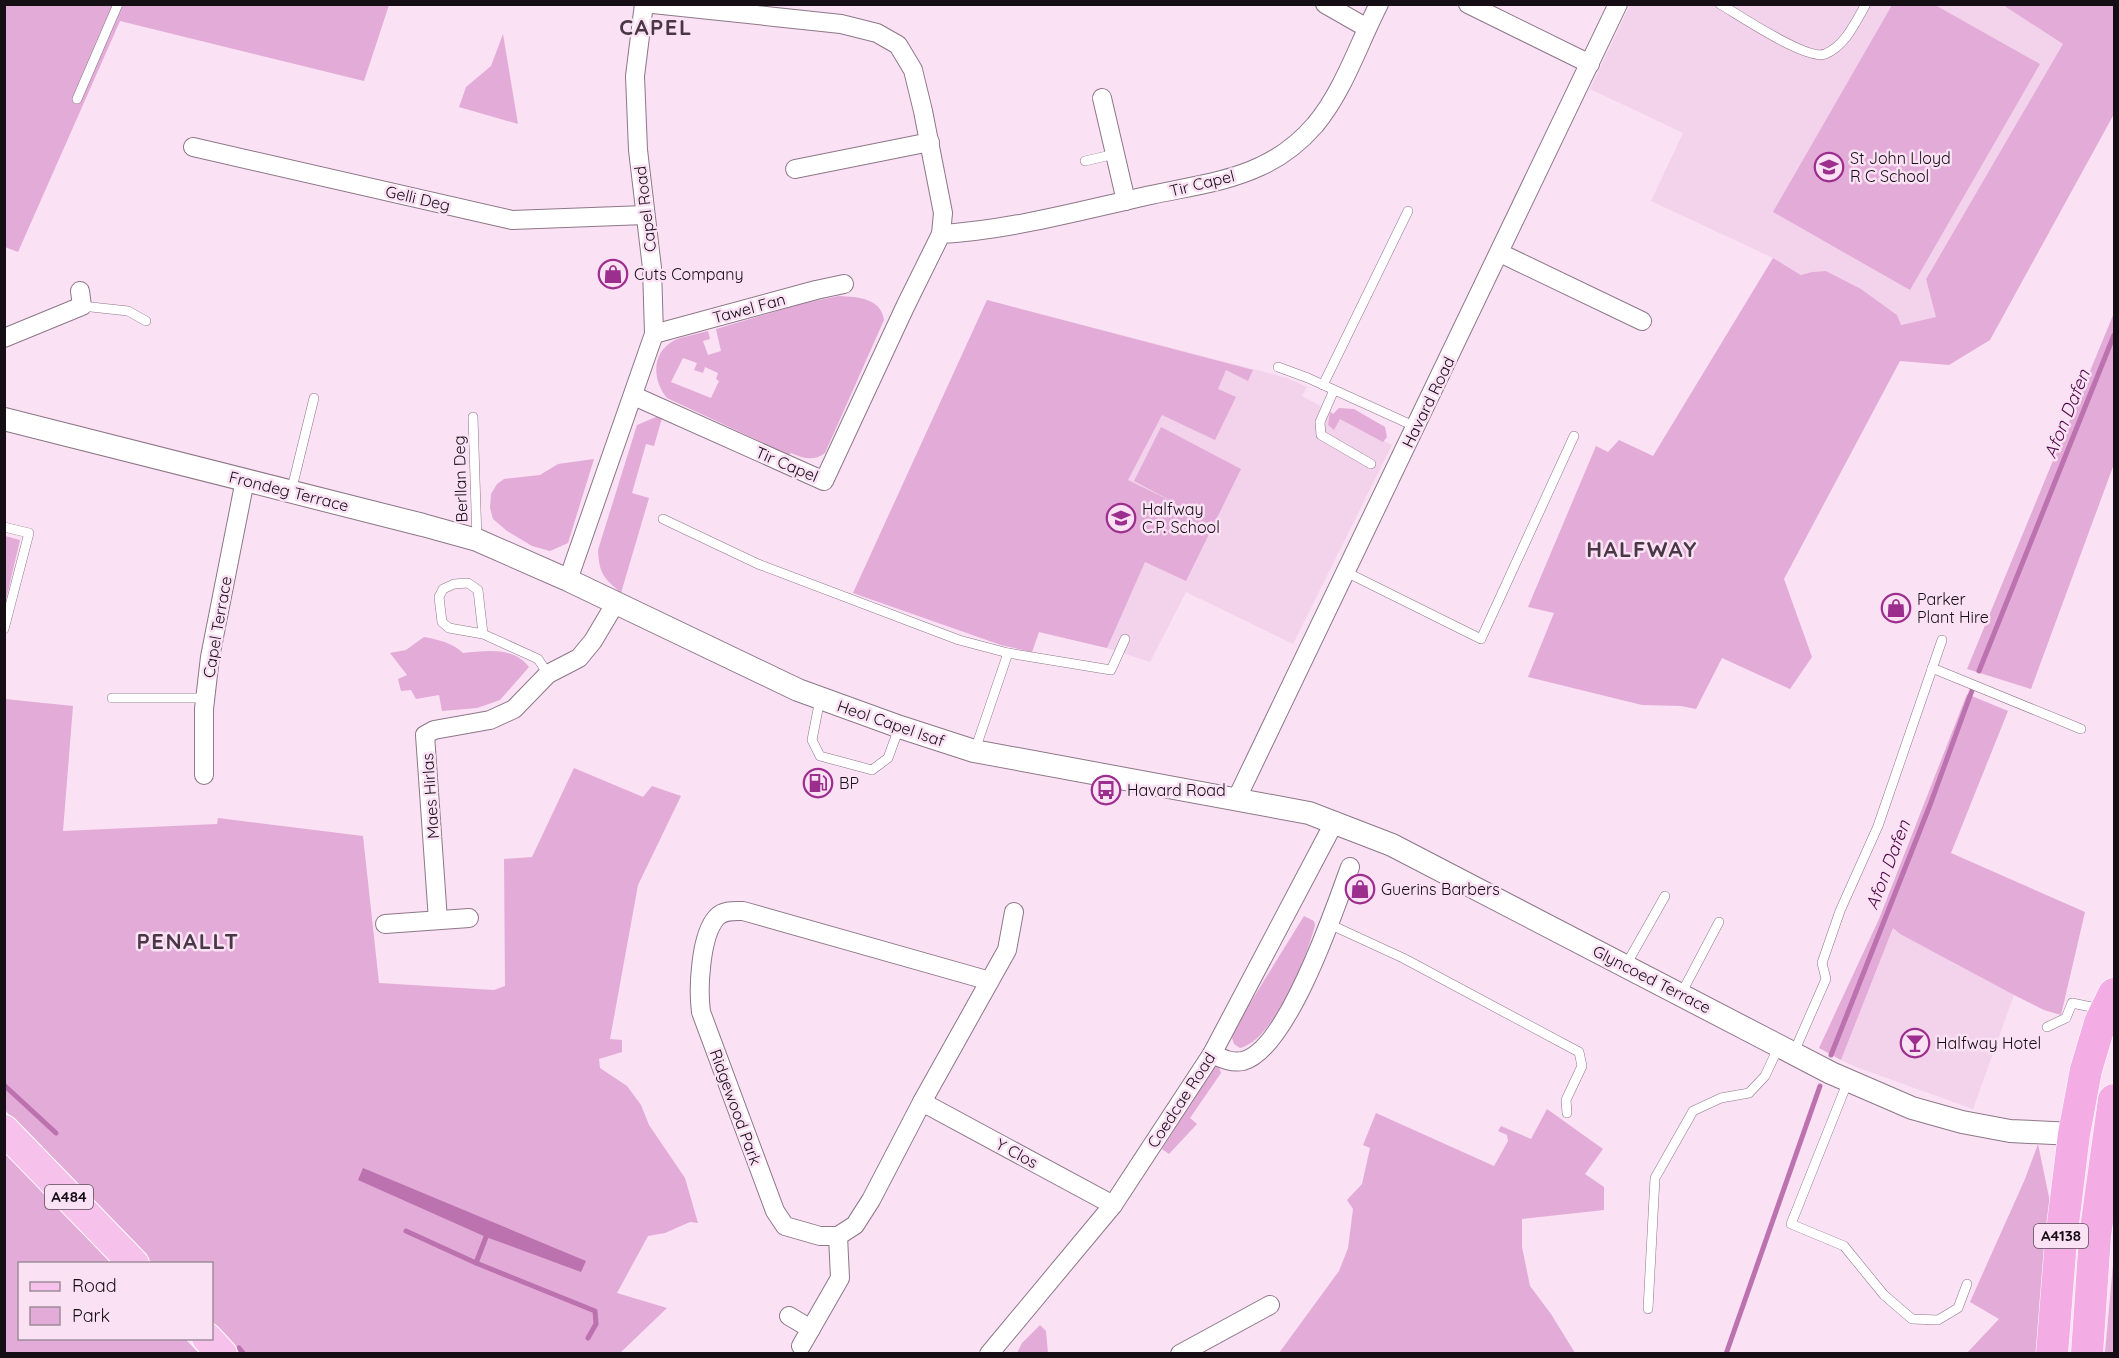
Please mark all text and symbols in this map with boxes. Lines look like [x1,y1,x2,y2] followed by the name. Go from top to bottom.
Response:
[619,13,693,41] district label: CAPEL
[1850,148,1951,186] place label: St John Lloyd R C School
[1813,151,1845,183] school or university icon: St John Lloyd R C School
[630,165,660,253] street label: Capel Road
[1167,165,1237,201] street label: Tir Capel
[384,181,452,215] street label: Gelli Deg
[597,258,629,290] shop icon: Cuts Company
[634,264,744,284] place label: Cuts Company
[710,289,788,327] street label: Tawel Fan
[1397,353,1459,451] street label: Havard Road
[2038,365,2095,462] water label: Afon Dafen
[448,435,472,523] street label: Berllan Deg
[753,442,821,486] street label: Tir Capel
[227,466,351,516] street label: Frondeg Terrace
[1142,499,1220,537] place label: Halfway C.P. School
[1105,502,1137,534] school or university icon: Halfway C.P. School
[1586,535,1698,563] district label: HALFWAY
[198,575,236,679] street label: Capel Terrace
[1917,589,1989,627] place label: Parker Plant Hire
[1880,592,1912,624] shop icon: Parker Plant Hire
[835,695,948,751] street label: Heol Capel Isaf
[417,752,443,840] street label: Maes Hirlas
[802,767,834,799] fuel station icon: BP
[839,773,859,793] place label: BP
[1090,774,1122,806] bus stop icon: Havard Road
[1127,780,1226,800] place label: Havard Road
[1860,816,1915,913] water label: Afon Dafen
[1344,873,1376,905] shop icon: Guerins Barbers
[1381,879,1500,899] place label: Guerins Barbers
[137,927,239,955] district label: PENALLT
[1590,941,1714,1017] street label: Glyncoed Terrace
[1899,1027,1931,1059] bar icon: Halfway Hotel
[1936,1033,2041,1053] place label: Halfway Hotel
[706,1046,766,1168] street label: Ridgewood Park
[1143,1048,1219,1152] street label: Coedcae Road
[993,1134,1041,1172] street label: Y Clos
[45,1185,93,1209] road number: A484
[2034,1224,2088,1248] road number: A4138
[18,1262,213,1340] legend
[72,1274,117,1297] text: Road
[72,1304,110,1327] text: Park

